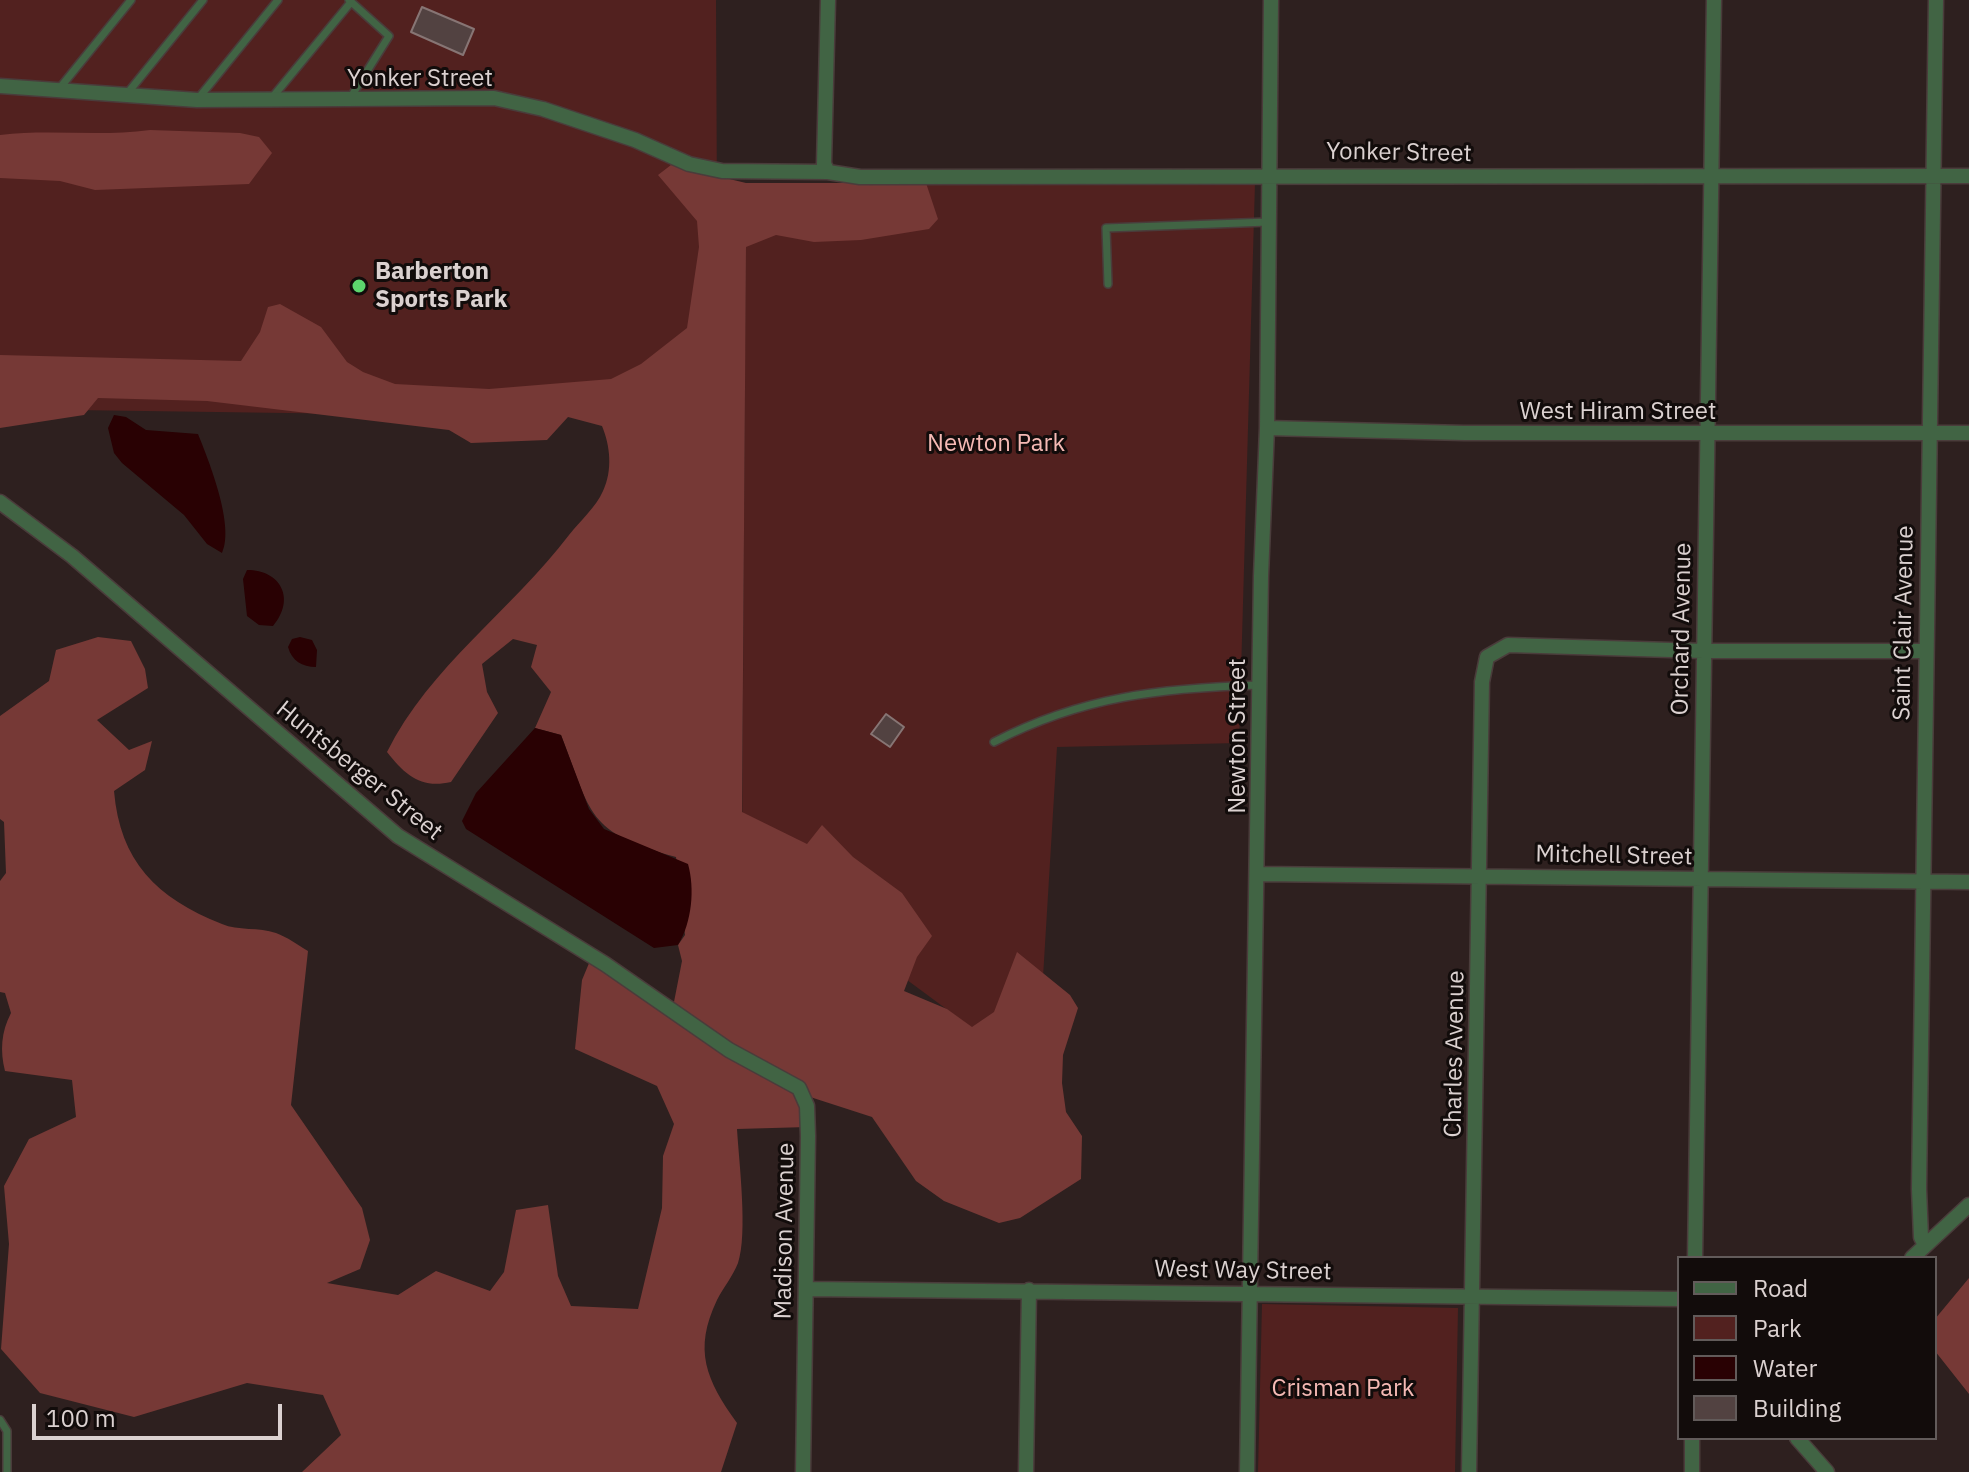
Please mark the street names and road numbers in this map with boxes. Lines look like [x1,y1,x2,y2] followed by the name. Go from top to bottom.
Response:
[347,65,493,93] street label: Yonker Street
[1326,137,1472,169] street label: Yonker Street
[1520,398,1716,426] street label: West Hiram Street
[1888,525,1920,721] street label: Saint Clair Avenue
[1666,542,1698,716] street label: Orchard Avenue
[1224,658,1252,814] street label: Newton Street
[270,695,448,847] street label: Huntsberger Street
[1535,840,1693,872] street label: Mitchell Street
[1439,970,1471,1138] street label: Charles Avenue
[769,1142,801,1320] street label: Madison Avenue
[1154,1255,1332,1287] street label: West Way Street

